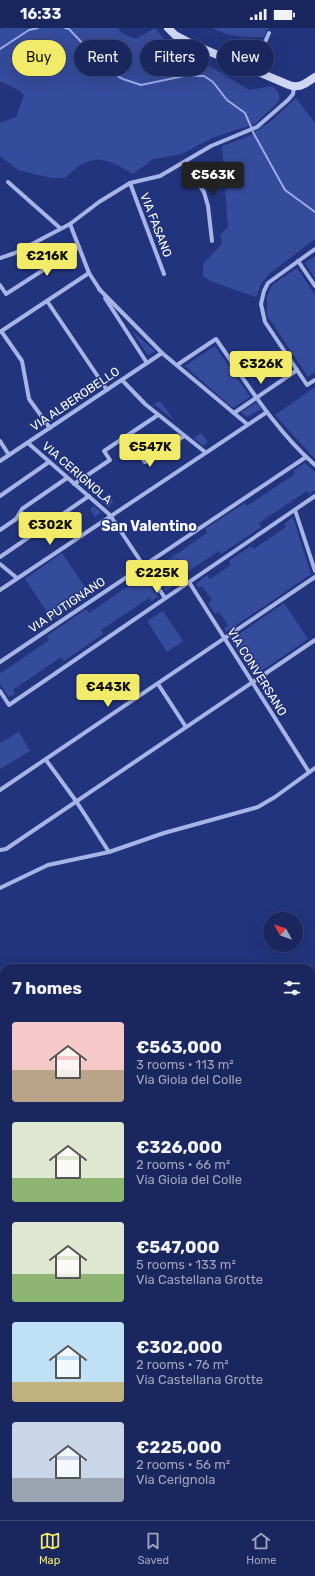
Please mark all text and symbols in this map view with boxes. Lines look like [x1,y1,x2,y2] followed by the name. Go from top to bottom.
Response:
[20,5,61,23] text: 16:33
[12,40,66,76] chip: Buy
[74,40,132,76] chip: Rent
[140,40,209,76] chip: Filters
[217,40,274,76] chip: New
[185,162,241,196] pin: €563K
[191,167,235,182] text: €563K
[137,191,175,259] street label: VIA FASANO
[19,243,75,277] pin: €216K
[26,248,68,263] text: €216K
[233,351,289,385] pin: €326K
[239,356,283,371] text: €326K
[28,364,122,434] street label: VIA ALBEROBELLO
[122,434,178,468] pin: €547K
[39,439,115,507] street label: VIA CERIGNOLA
[128,439,172,454] text: €547K
[22,512,78,546] pin: €302K
[28,517,72,532] text: €302K
[101,518,197,535] district label: San Valentino
[129,560,185,594] pin: €225K
[135,565,179,580] text: €225K
[26,574,108,636] street label: VIA PUTIGNANO
[224,625,290,719] street label: VIA CONVERSANO
[80,674,136,708] pin: €443K
[85,679,131,694] text: €443K
[263,912,303,952] north arrow
[263,912,303,952] map controls
[281,977,303,999] icon: filters
[12,978,82,998] text: 7 homes
[136,1037,222,1057] text: €563,000
[44,1038,92,1086] icon: home
[136,1057,234,1072] text: 3 rooms · 113 m²
[136,1072,242,1087] text: Via Gioia del Colle
[136,1137,222,1157] text: €326,000
[44,1138,92,1186] icon: home
[136,1157,230,1172] text: 2 rooms · 66 m²
[136,1172,242,1187] text: Via Gioia del Colle
[136,1237,220,1257] text: €547,000
[44,1238,92,1286] icon: home
[136,1257,236,1272] text: 5 rooms · 133 m²
[136,1272,263,1287] text: Via Castellana Grotte
[136,1337,222,1357] text: €302,000
[44,1338,92,1386] icon: home
[136,1357,229,1372] text: 2 rooms · 76 m²
[136,1372,263,1387] text: Via Castellana Grotte
[136,1437,222,1457] text: €225,000
[44,1438,92,1486] icon: home
[136,1457,230,1472] text: 2 rooms · 56 m²
[136,1472,215,1487] text: Via Cerignola
[39,1530,61,1567] tab: Map
[138,1530,169,1567] tab: Saved
[246,1530,276,1567] tab: Home

